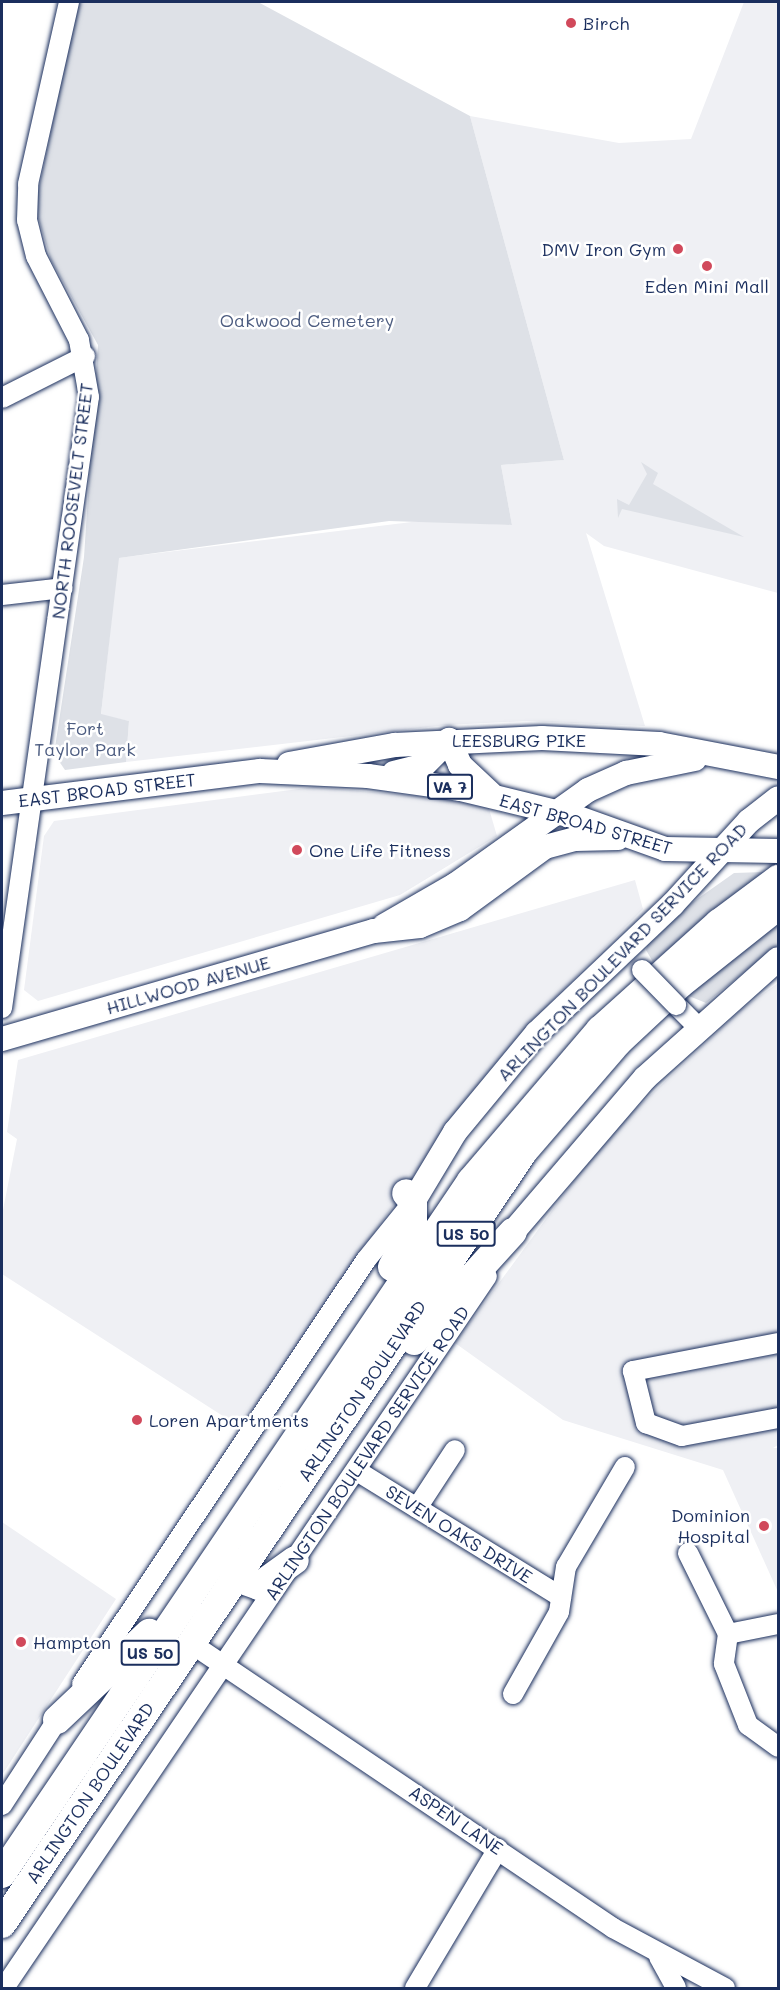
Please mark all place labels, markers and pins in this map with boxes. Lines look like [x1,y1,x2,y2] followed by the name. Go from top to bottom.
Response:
[583,12,629,34] place label: Birch
[564,16,578,30] marker: Birch
[542,238,666,260] place label: DMV Iron Gym
[671,242,685,256] marker: DMV Iron Gym
[700,259,714,273] marker: Eden Mini Mall
[645,275,769,297] place label: Eden Mini Mall
[309,839,451,861] place label: One Life Fitness
[290,843,304,857] marker: One Life Fitness
[149,1409,309,1431] place label: Loren Apartments
[130,1413,144,1427] marker: Loren Apartments
[671,1505,750,1547] place label: Dominion Hospital
[755,1517,773,1535] marker: Dominion Hospital
[33,1631,111,1653] place label: Hampton
[14,1635,28,1649] marker: Hampton

